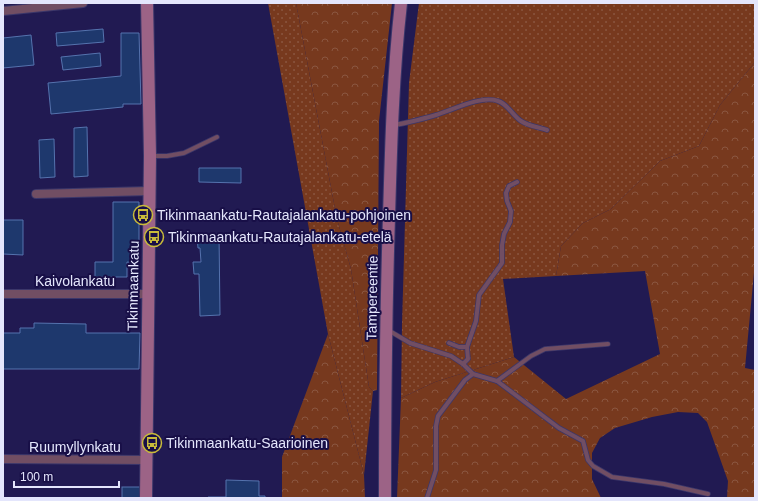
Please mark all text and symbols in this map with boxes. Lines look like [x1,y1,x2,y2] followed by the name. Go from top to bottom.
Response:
[132,204,154,226] bus stop icon: Tikinmaankatu-Rautajalankatu-pohjoinen
[157,207,411,223] place label: Tikinmaankatu-Rautajalankatu-pohjoinen
[143,226,165,248] bus stop icon: Tikinmaankatu-Rautajalankatu-etelä
[168,229,392,245] place label: Tikinmaankatu-Rautajalankatu-etelä
[124,241,142,331] street label: Tikinmaankatu
[363,255,381,341] street label: Tampereentie
[35,273,115,289] street label: Kaivolankatu
[141,432,163,454] bus stop icon: Tikinmaankatu-Saarioinen
[166,435,328,451] place label: Tikinmaankatu-Saarioinen
[29,439,121,455] street label: Ruumyllynkatu
[14,463,119,489] scale bar
[20,470,53,484] text: 100 m

